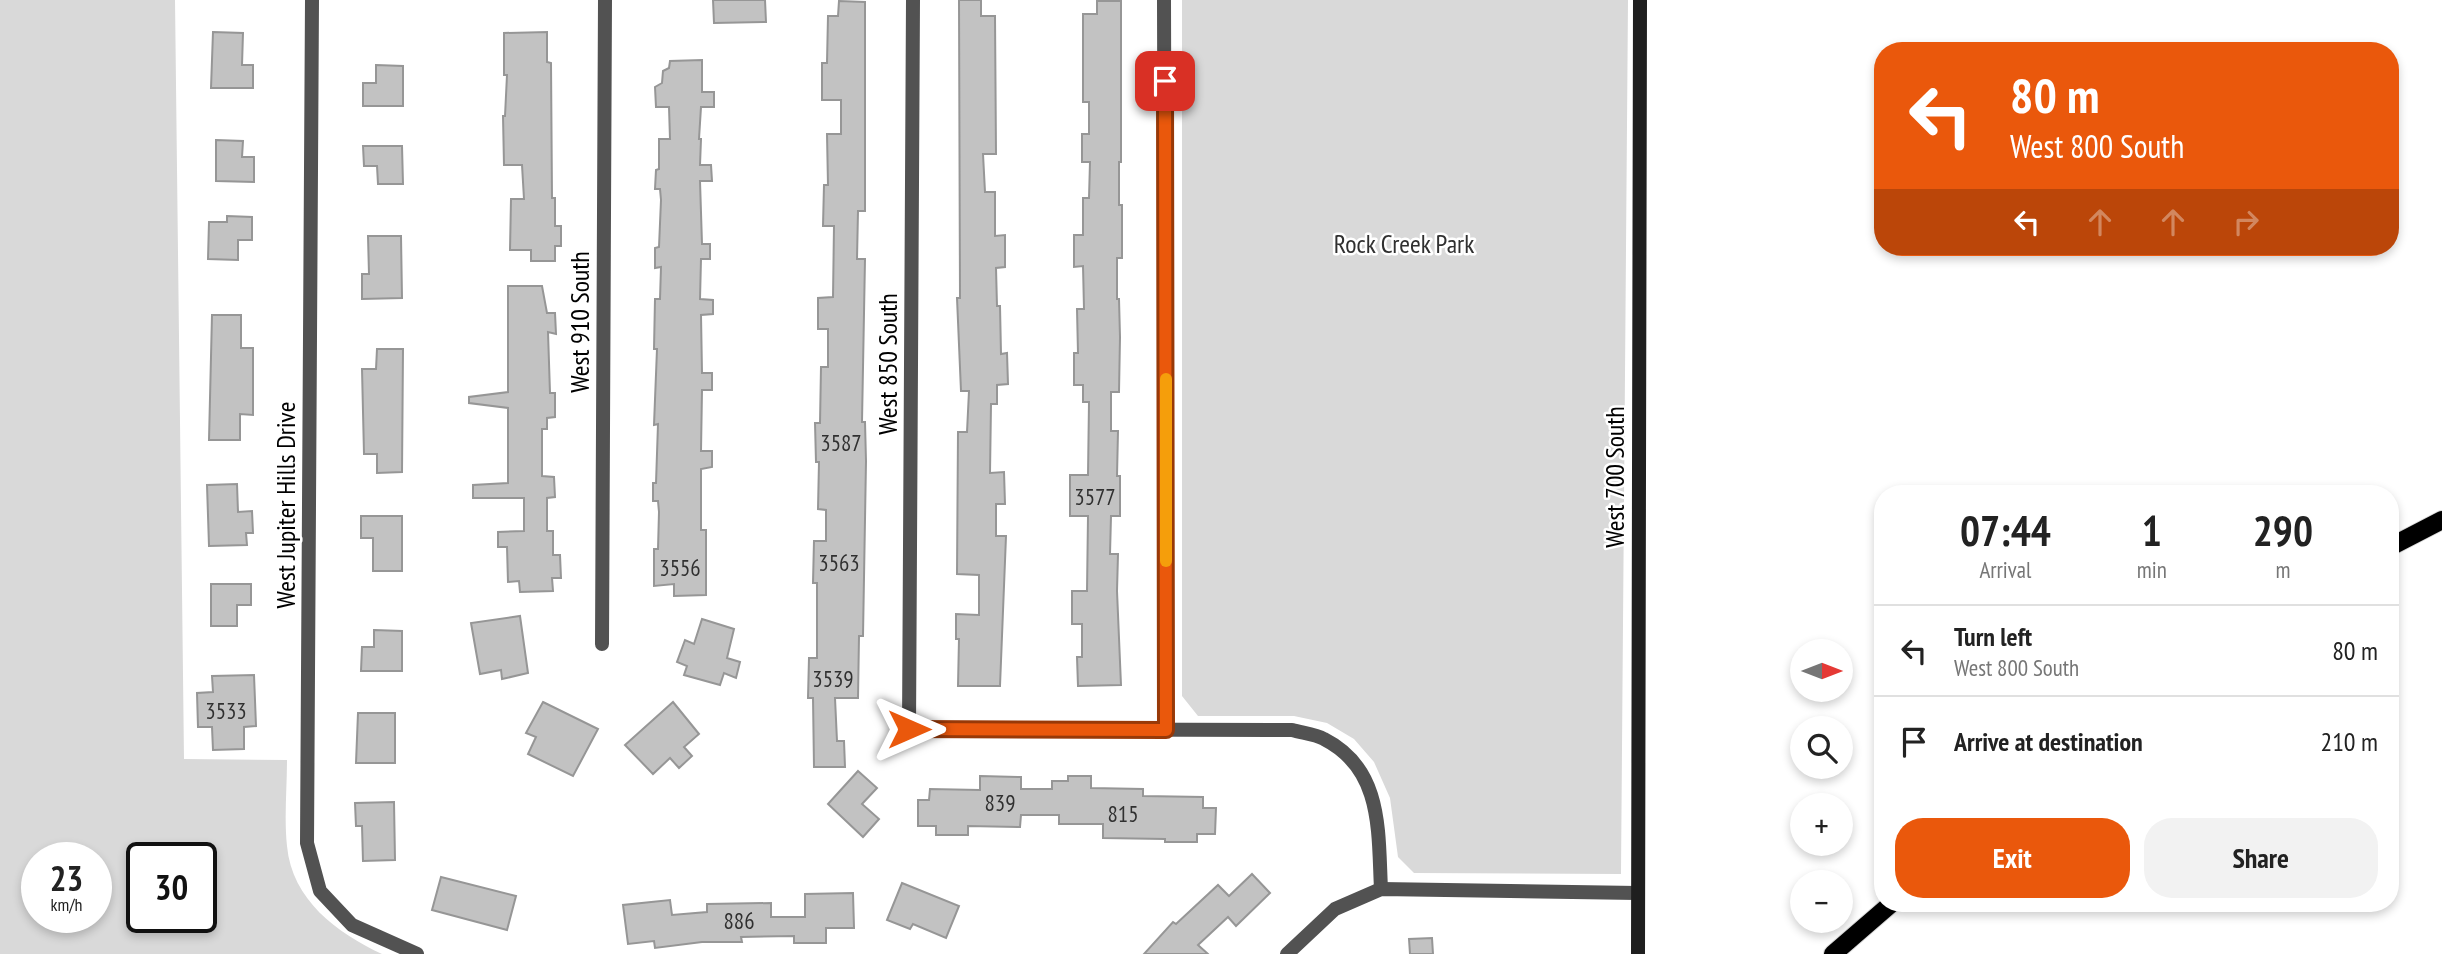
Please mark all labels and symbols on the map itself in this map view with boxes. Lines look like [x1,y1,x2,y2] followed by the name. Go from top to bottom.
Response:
[1135,51,1195,111] pin
[1334,227,1474,260] park label: Rock Creek Park
[563,251,596,393] street label: West 910 South
[871,293,904,435] street label: West 850 South
[269,402,302,608] street label: West Jupiter Hills Drive
[1598,406,1631,548] street label: West 700 South
[820,428,862,457] house number: 3587
[1074,482,1116,511] house number: 3577
[818,548,860,577] house number: 3563
[659,553,701,582] house number: 3556
[1790,639,1853,702] north arrow
[812,664,854,693] house number: 3539
[872,692,946,766] position arrow
[205,696,247,725] house number: 3533
[984,788,1016,817] house number: 839
[1107,799,1139,828] house number: 815
[126,842,217,933] speed limit sign: 30
[723,906,755,935] house number: 886

